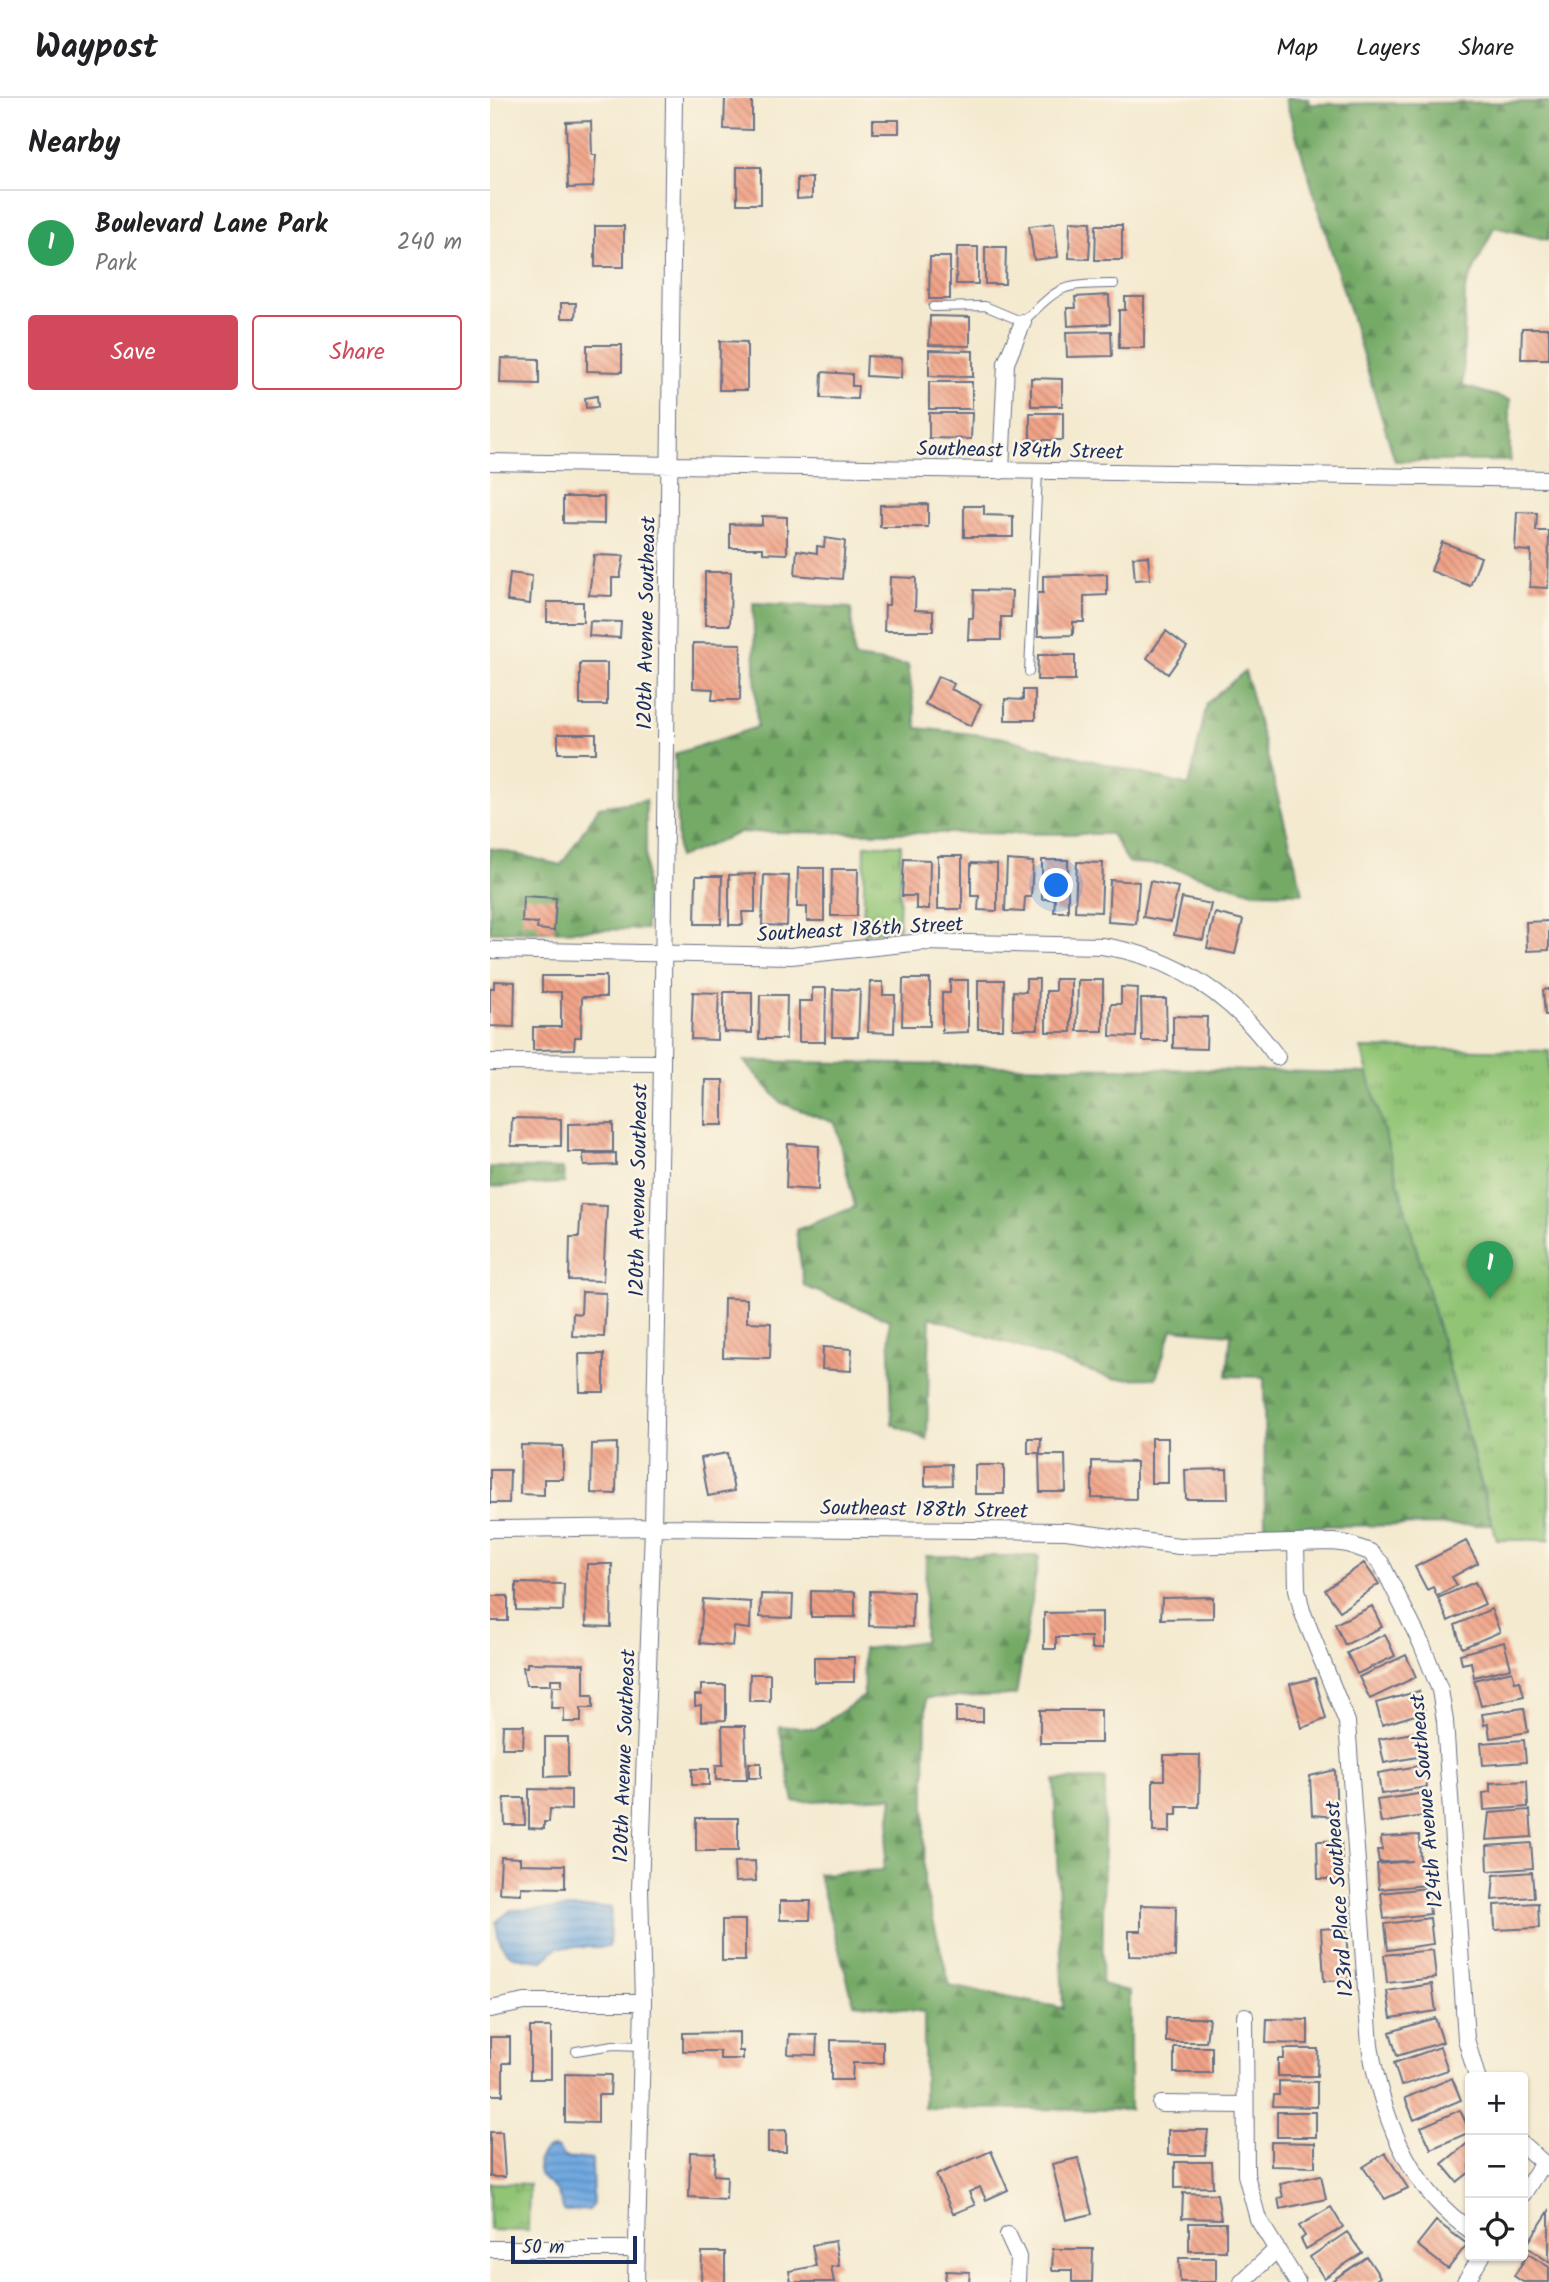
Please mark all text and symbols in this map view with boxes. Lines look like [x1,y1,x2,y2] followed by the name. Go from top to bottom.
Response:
[35,22,158,75] text: Waypost
[1276,29,1318,68] text: Map
[1356,29,1420,68] text: Layers
[1458,29,1514,68] text: Share
[28,120,120,168] text: Nearby
[95,204,327,246] text: Boulevard Lane Park
[48,225,54,261] text: 1
[397,225,462,261] text: 240 m
[95,246,137,282] text: Park
[28,315,238,390] button: Save
[252,315,462,390] button: Share
[916,433,1125,470] street label: Southeast 184th Street
[629,515,666,730] street label: 120th Avenue Southeast
[1039,868,1073,902] your location
[756,909,965,952] street label: Southeast 186th Street
[621,1082,658,1297] street label: 120th Avenue Southeast
[1467,1241,1513,1299] pin: 1
[820,1492,1029,1529] street label: Southeast 188th Street
[605,1648,646,1864] street label: 120th Avenue Southeast
[1402,1692,1453,1909] street label: 124th Avenue Southeast
[1317,1799,1364,1998] street label: 123rd Place Southeast
[1465,2072,1528,2261] map controls
[1465,2072,1528,2135] button: +
[1465,2135,1528,2198] button: −
[1465,2198,1528,2261] button: locate
[511,2233,637,2265] scale bar
[522,2233,564,2263] text: 50 m

